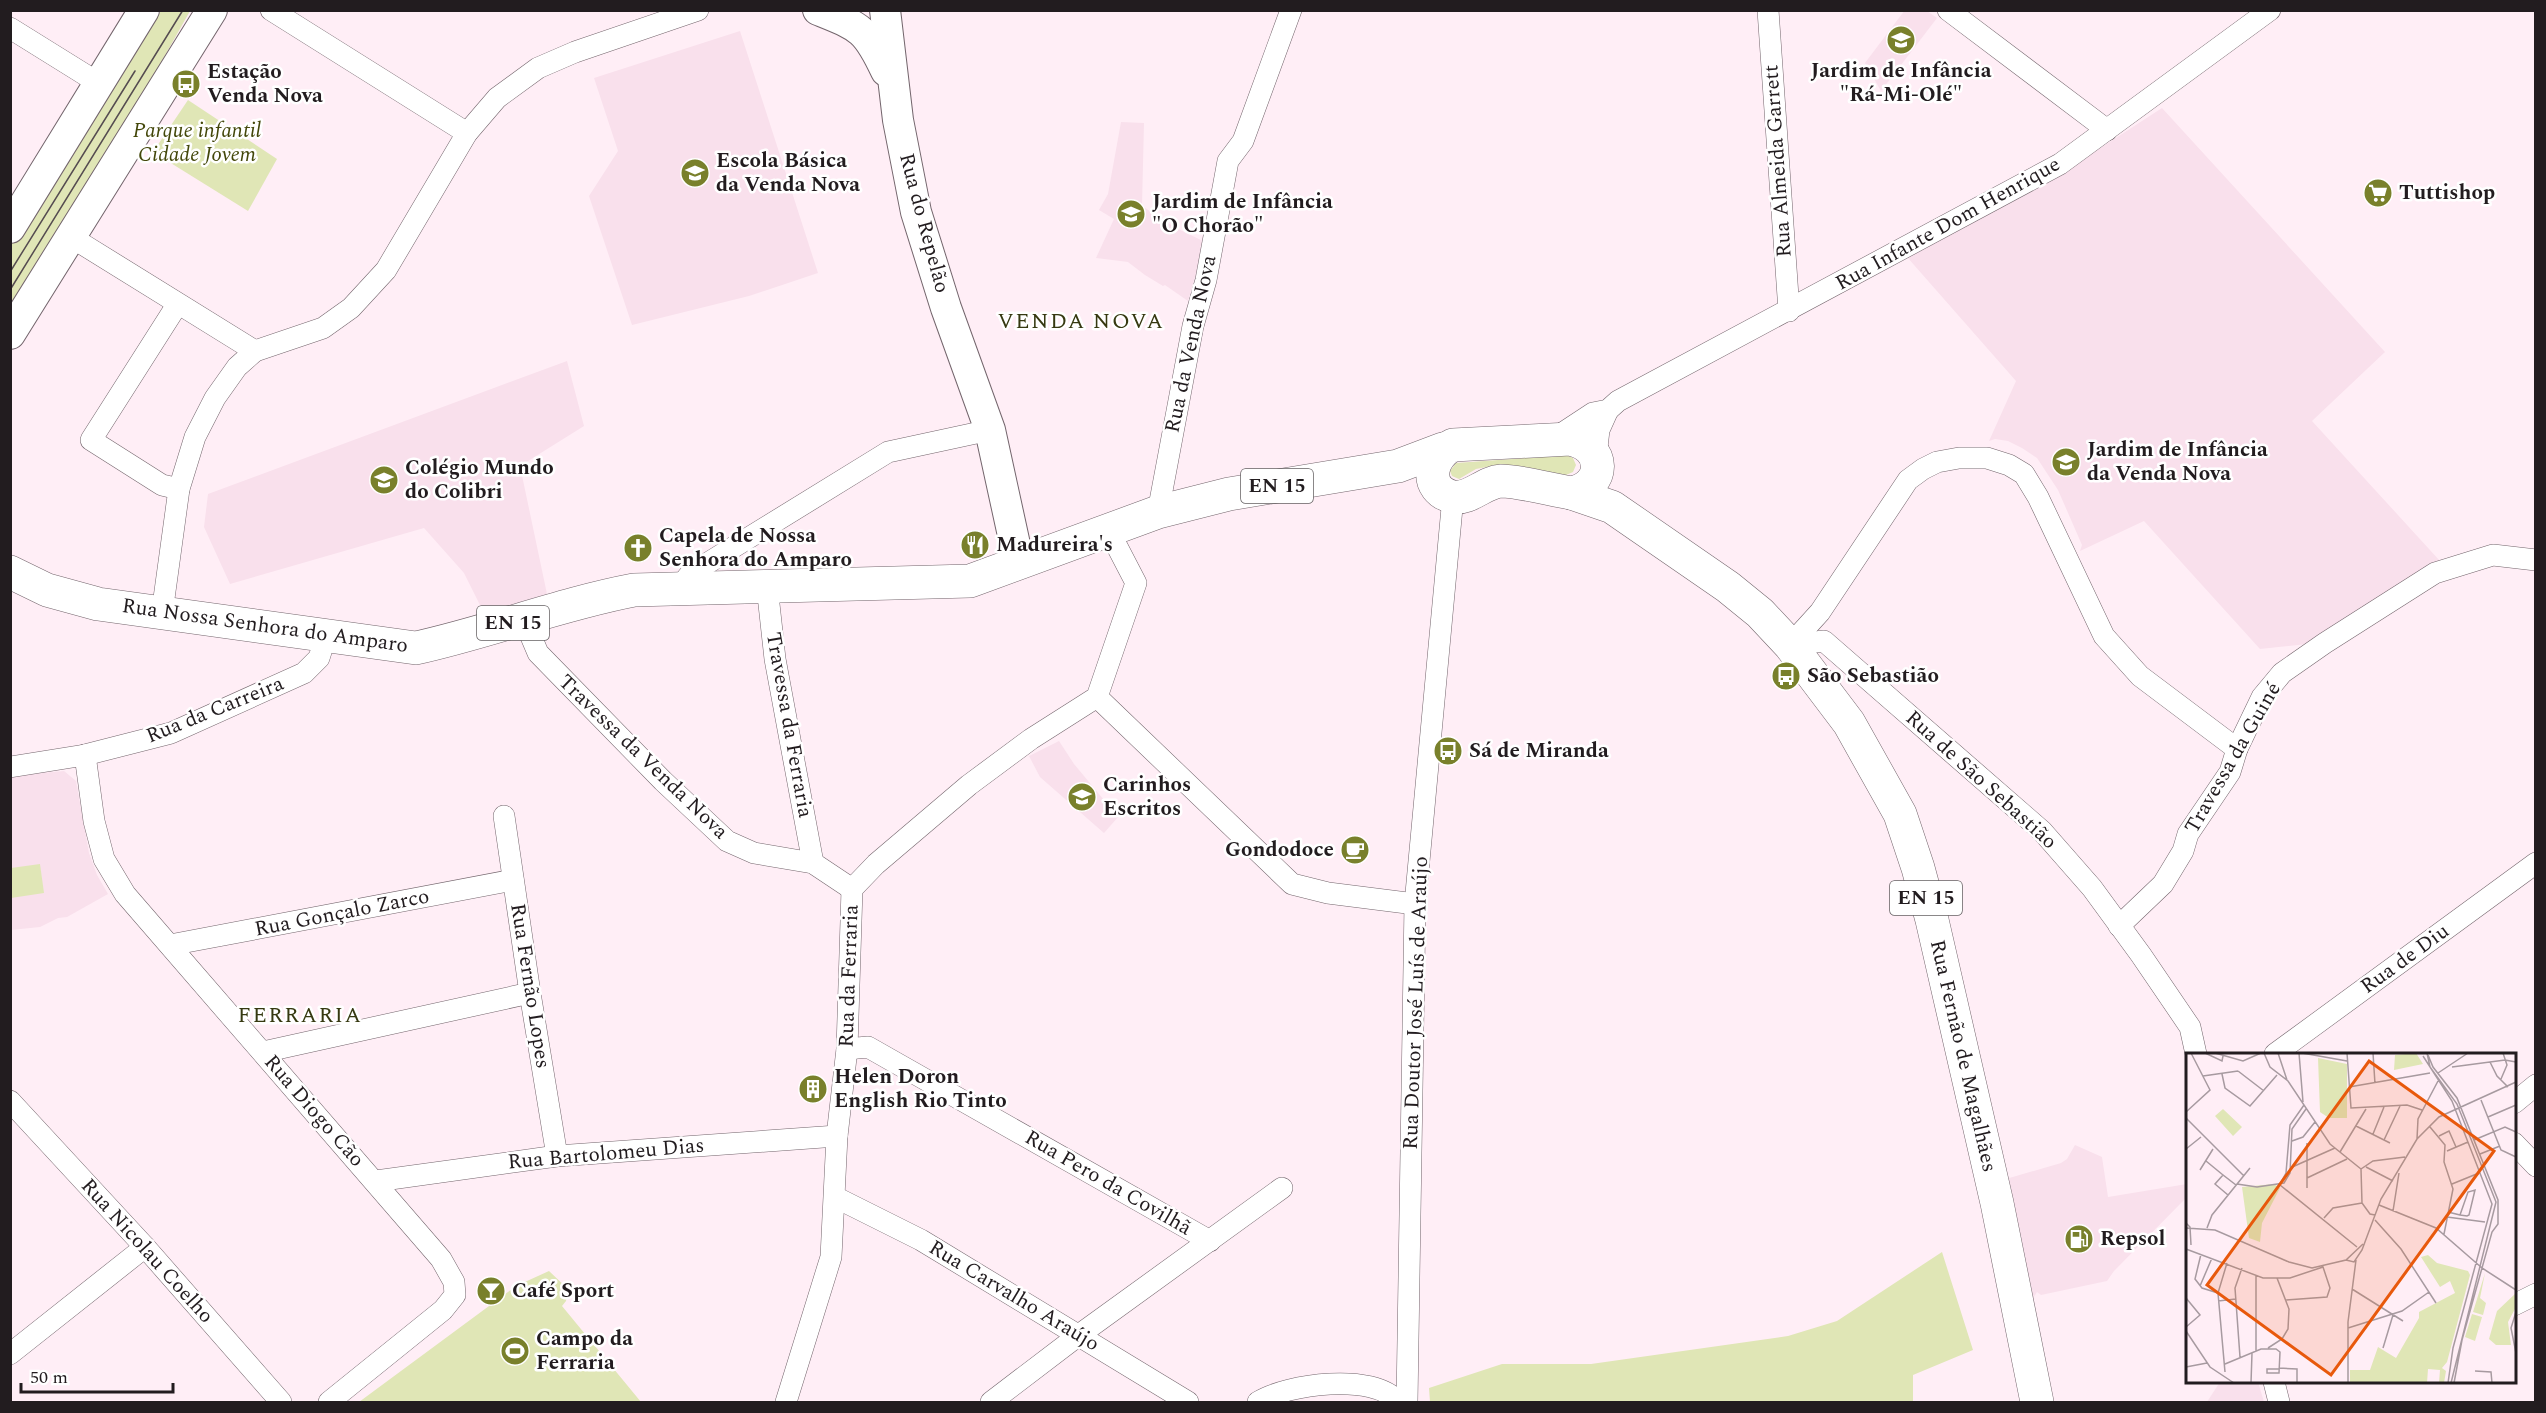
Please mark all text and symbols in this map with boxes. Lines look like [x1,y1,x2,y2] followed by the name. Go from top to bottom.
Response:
[1885,24,1917,56] school or university icon: Jardim de Infância "Rá-Mi-Olé"
[1811,55,1992,111] place label: Jardim de Infância "Rá-Mi-Olé"
[207,56,323,112] place label: Estação Venda Nova
[1755,64,1801,258] street label: Rua Almeida Garrett
[170,68,202,100] bus stop icon: Estação Venda Nova
[133,115,262,171] park label: Parque infantil Cidade Jovem
[716,145,860,201] place label: Escola Básica da Venda Nova
[1830,149,2066,299] street label: Rua Infante Dom Henrique
[890,150,958,296] street label: Rua do Repelão
[679,157,711,189] school or university icon: Escola Básica da Venda Nova
[2362,177,2394,209] supermarket icon: Tuttishop
[2399,177,2495,209] place label: Tuttishop
[1152,186,1333,242] place label: Jardim de Infância "O Chorão"
[1115,198,1147,230] school or university icon: Jardim de Infância "O Chorão"
[1157,251,1226,436] street label: Rua da Venda Nova
[997,305,1165,338] district label: VENDA NOVA
[2087,434,2268,490] place label: Jardim de Infância da Venda Nova
[2050,446,2082,478] school or university icon: Jardim de Infância da Venda Nova
[405,452,554,508] place label: Colégio Mundo do Colibri
[368,464,400,496] school or university icon: Colégio Mundo do Colibri
[1241,469,1313,503] road number: EN 15
[659,520,852,576] place label: Capela de Nossa Senhora do Amparo
[959,529,991,561] restaurant icon: Madureira's
[996,529,1113,561] place label: Madureira's
[622,532,654,564] church icon: Capela de Nossa Senhora do Amparo
[120,590,410,662] street label: Rua Nossa Senhora do Amparo
[477,606,549,640] road number: EN 15
[757,630,821,821] street label: Travessa da Ferraria
[1770,660,1802,692] bus stop icon: São Sebastião
[1807,660,1939,692] place label: São Sebastião
[551,667,736,847] street label: Travessa da Venda Nova
[141,668,289,752] street label: Rua da Carreira
[2177,676,2289,840] street label: Travessa da Guiné
[1898,703,2064,857] street label: Rua de São Sebastião
[1432,735,1464,767] bus stop icon: Sá de Miranda
[1469,735,1609,767] place label: Sá de Miranda
[1103,769,1191,825] place label: Carinhos Escritos
[1066,781,1098,813] school or university icon: Carinhos Escritos
[1225,834,1334,866] place label: Gondodoce
[1339,834,1371,866] cafe icon: Gondodoce
[1395,856,1437,1150] street label: Rua Doutor José Luís de Araújo
[252,880,432,946] street label: Rua Gonçalo Zarco
[1890,881,1962,915] road number: EN 15
[501,901,559,1071] street label: Rua Fernão Lopes
[831,903,868,1048] street label: Rua da Ferraria
[2354,916,2456,1002] street label: Rua de Diu
[1921,937,2005,1175] street label: Rua Fernão de Magalhães
[237,999,363,1032] district label: FERRARIA
[256,1048,372,1174] street label: Rua Diogo Cão
[2186,1053,2516,1383] inset map
[834,1061,1007,1117] place label: Helen Doron English Rio Tinto
[797,1073,829,1105] building icon: Helen Doron English Rio Tinto
[1018,1122,1198,1244] street label: Rua Pero da Covilhã
[506,1129,706,1179] street label: Rua Bartolomeu Dias
[73,1171,221,1331] street label: Rua Nicolau Coelho
[2063,1223,2095,1255] fuel station icon: Repsol
[2100,1223,2166,1255] place label: Repsol
[922,1232,1106,1360] street label: Rua Carvalho Araújo
[475,1275,507,1307] bar icon: Café Sport
[512,1275,614,1307] place label: Café Sport
[536,1323,633,1379] place label: Campo da Ferraria
[499,1335,531,1367] sports icon: Campo da Ferraria
[21,1356,172,1394] scale bar
[30,1364,68,1391] text: 50 m

